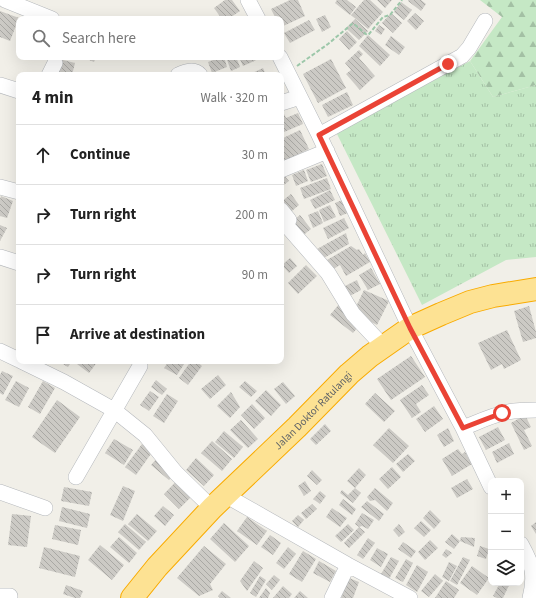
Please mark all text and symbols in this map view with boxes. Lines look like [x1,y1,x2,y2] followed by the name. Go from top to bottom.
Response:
[16,16,284,60] search box
[30,27,52,49] icon: search
[62,28,136,49] text: Search here
[439,55,457,73] route end
[32,86,73,110] text: 4 min
[200,89,268,107] text: Walk · 320 m
[32,144,54,166] icon: ahead
[70,144,130,165] text: Continue
[242,146,268,164] text: 30 m
[32,204,54,226] icon: right
[70,204,136,225] text: Turn right
[235,206,268,224] text: 200 m
[32,264,54,286] icon: right
[70,264,136,285] text: Turn right
[242,266,268,284] text: 90 m
[32,324,54,346] icon: arrive
[70,324,205,345] text: Arrive at destination
[271,368,356,453] street label: Jalan Doktor Ratulangi
[493,404,511,422] route start
[488,478,524,586] map controls
[488,478,524,514] button: +
[488,514,524,550] button: −
[488,550,524,586] button: layers

